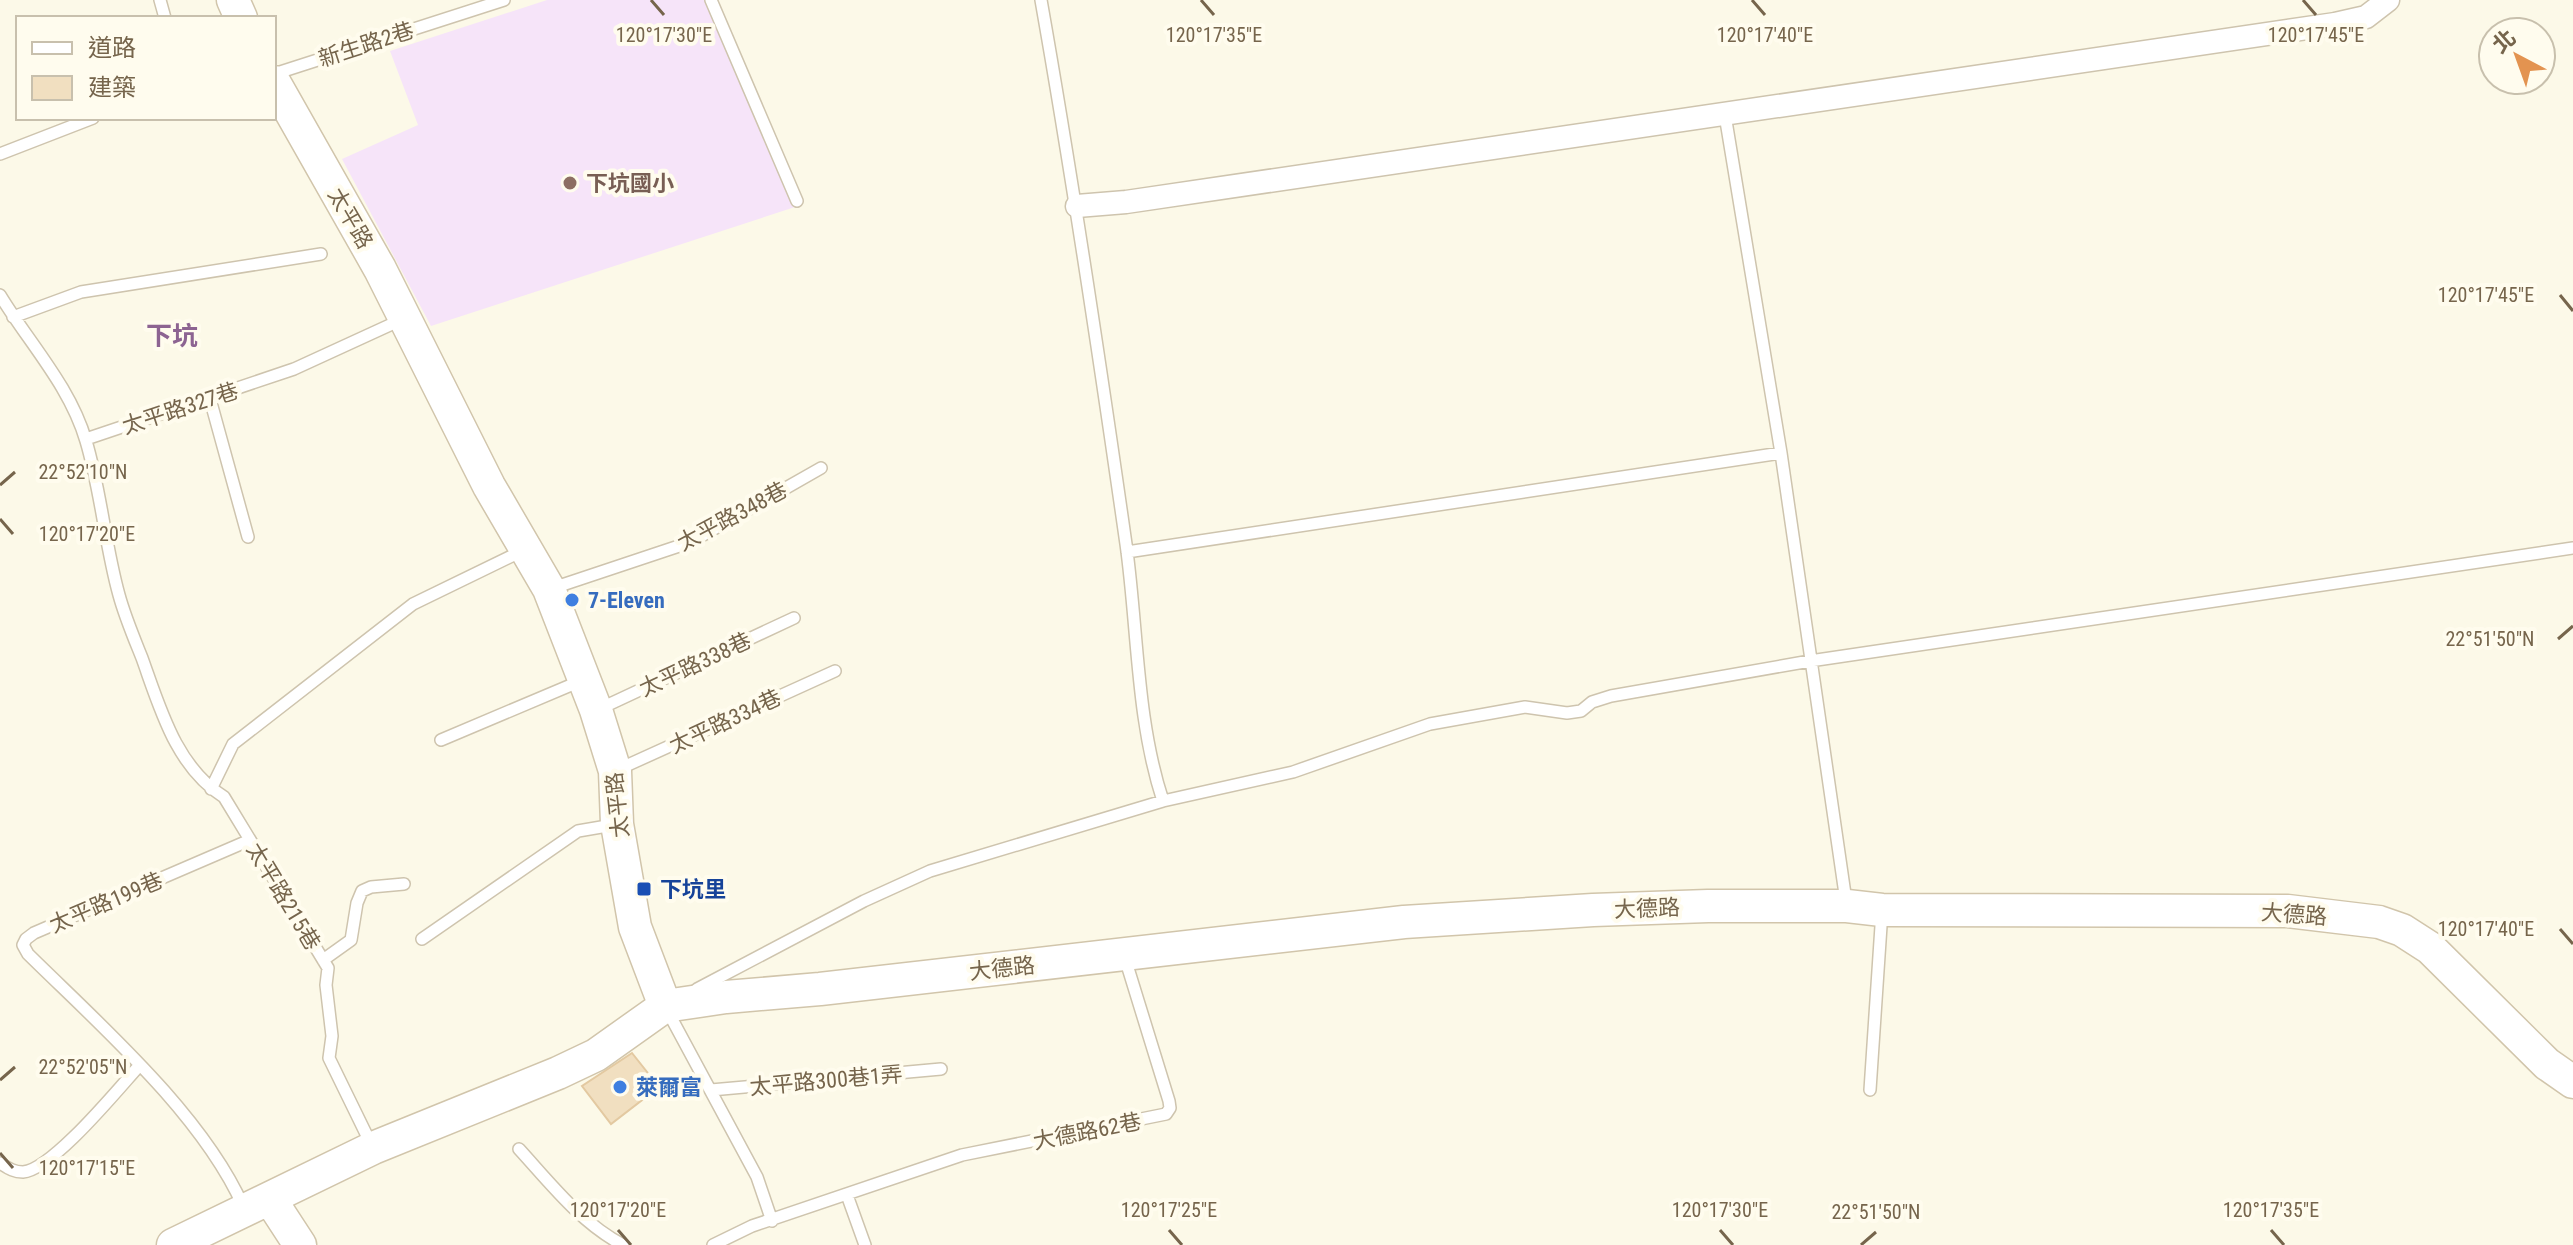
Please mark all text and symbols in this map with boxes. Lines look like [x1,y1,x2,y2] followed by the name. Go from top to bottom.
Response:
[16,16,276,120] legend
[2477,16,2557,96] north arrow
[315,17,417,72] street label: 新生路2巷
[616,23,712,47] text: 120°17'30"E
[1166,23,1262,47] text: 120°17'35"E
[1717,23,1813,47] text: 120°17'40"E
[2268,23,2364,47] text: 120°17'45"E
[2488,25,2521,58] text: 北
[88,34,136,62] text: 道路
[88,74,136,102] text: 建築
[586,171,674,196] place label: 下坑國小
[561,174,579,192] marker: 下坑國小
[323,183,378,253] street label: 太平路
[2438,283,2534,307] text: 120°17'45"E
[146,321,198,351] district label: 下坑
[119,378,241,439] street label: 太平路327巷
[38,460,128,484] text: 22°52'10"N
[673,477,791,556] street label: 太平路348巷
[39,522,135,546] text: 120°17'20"E
[588,588,665,613] place label: 7-Eleven
[563,591,581,609] marker: 7-Eleven
[2445,627,2535,651] text: 22°51'50"N
[635,628,755,701] street label: 太平路338巷
[665,685,785,758] street label: 太平路334巷
[602,771,633,839] street label: 太平路
[242,838,325,954] street label: 太平路215巷
[46,867,167,938] street label: 太平路199巷
[660,877,726,902] place label: 下坑里
[635,880,653,898] marker: 下坑里
[1614,895,1680,922] street label: 大德路
[2260,900,2328,929] street label: 大德路
[2438,917,2534,941] text: 120°17'40"E
[968,953,1036,984] street label: 大德路
[38,1055,128,1079] text: 22°52'05"N
[749,1061,904,1100] street label: 太平路300巷1弄
[636,1075,702,1100] place label: 萊爾富
[611,1078,629,1096] marker: 萊爾富
[1031,1109,1143,1154] street label: 大德路62巷
[39,1156,135,1180] text: 120°17'15"E
[570,1198,666,1222] text: 120°17'20"E
[1121,1198,1217,1222] text: 120°17'25"E
[1672,1198,1768,1222] text: 120°17'30"E
[2223,1198,2319,1222] text: 120°17'35"E
[1831,1200,1921,1224] text: 22°51'50"N

